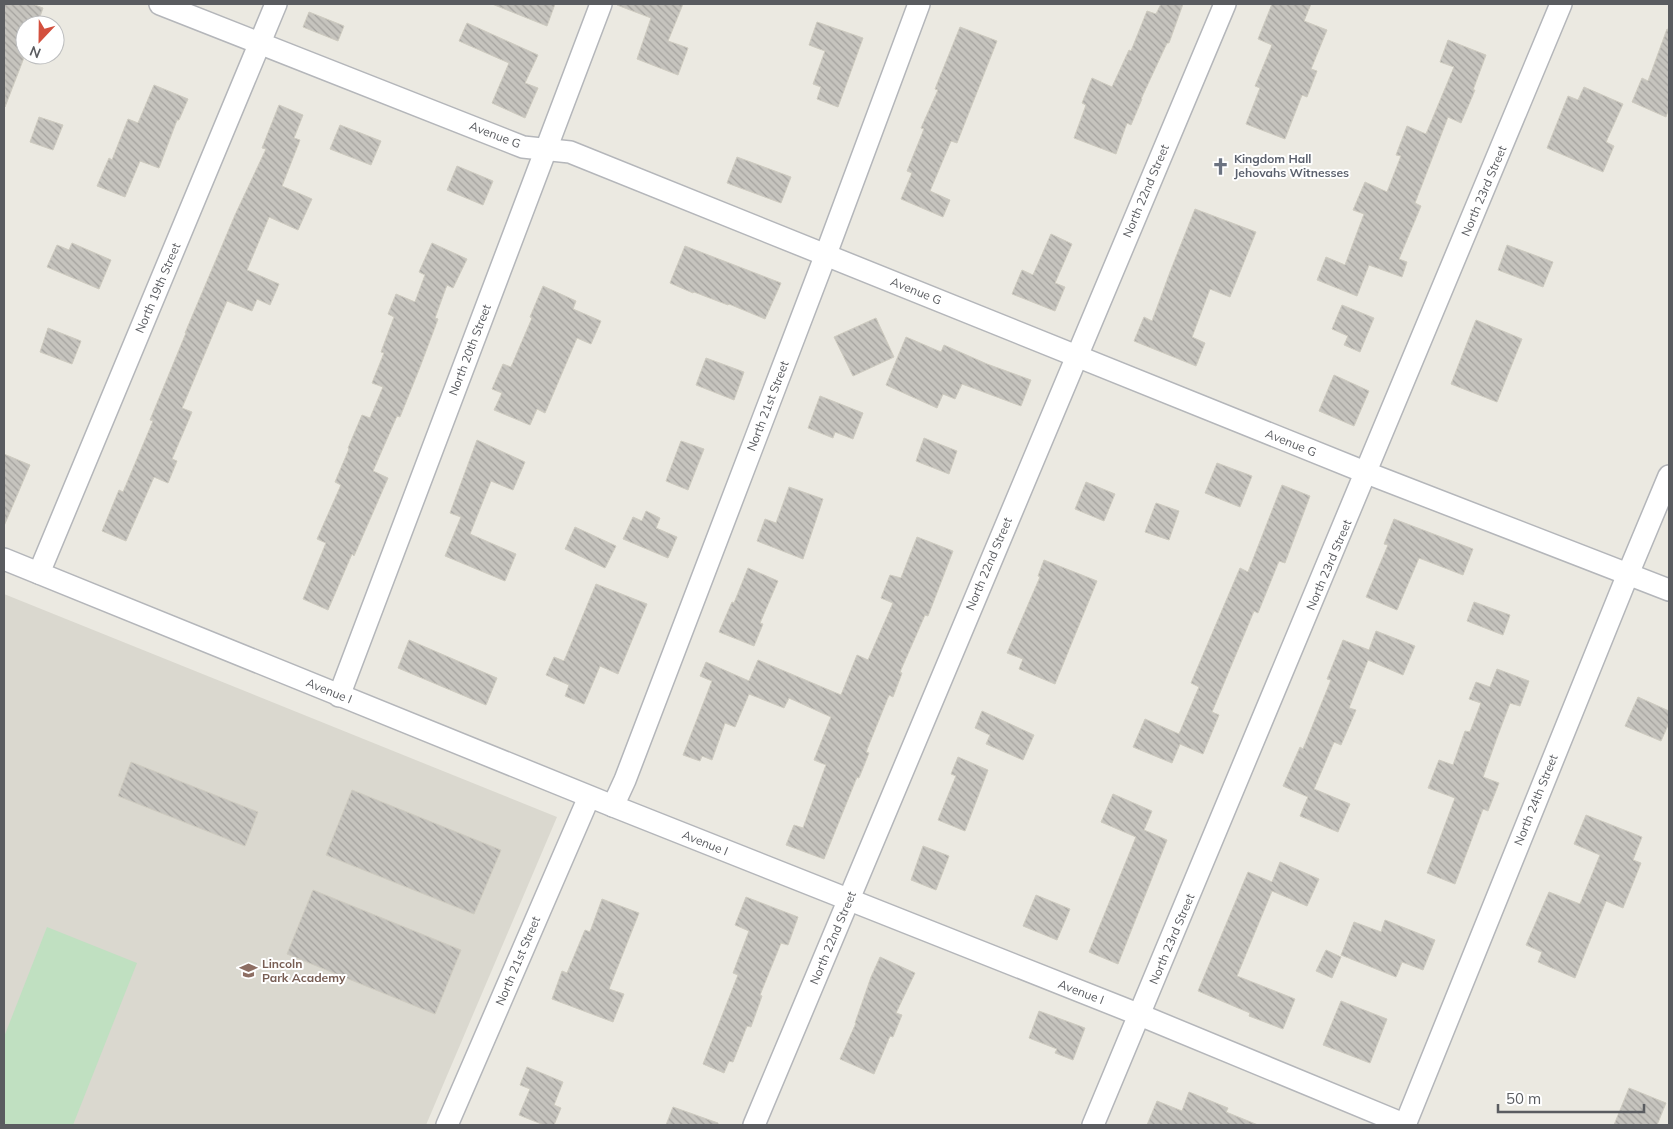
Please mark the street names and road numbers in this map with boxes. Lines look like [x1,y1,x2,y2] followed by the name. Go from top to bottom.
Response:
[467,118,523,151] street label: Avenue G
[1119,142,1172,240] street label: North 22nd Street
[1458,143,1509,238] street label: North 23rd Street
[132,240,183,335] street label: North 19th Street
[888,274,944,308] street label: Avenue G
[445,302,494,398] street label: North 20th Street
[743,358,792,453] street label: North 21st Street
[1263,426,1319,460] street label: Avenue G
[962,515,1015,613] street label: North 22nd Street
[1303,517,1354,612] street label: North 23rd Street
[304,675,354,706] street label: Avenue I
[1510,752,1561,848] street label: North 24th Street
[680,827,730,858] street label: Avenue I
[806,889,859,987] street label: North 22nd Street
[1146,891,1197,986] street label: North 23rd Street
[492,914,543,1008] street label: North 21st Street
[1056,976,1106,1007] street label: Avenue I

